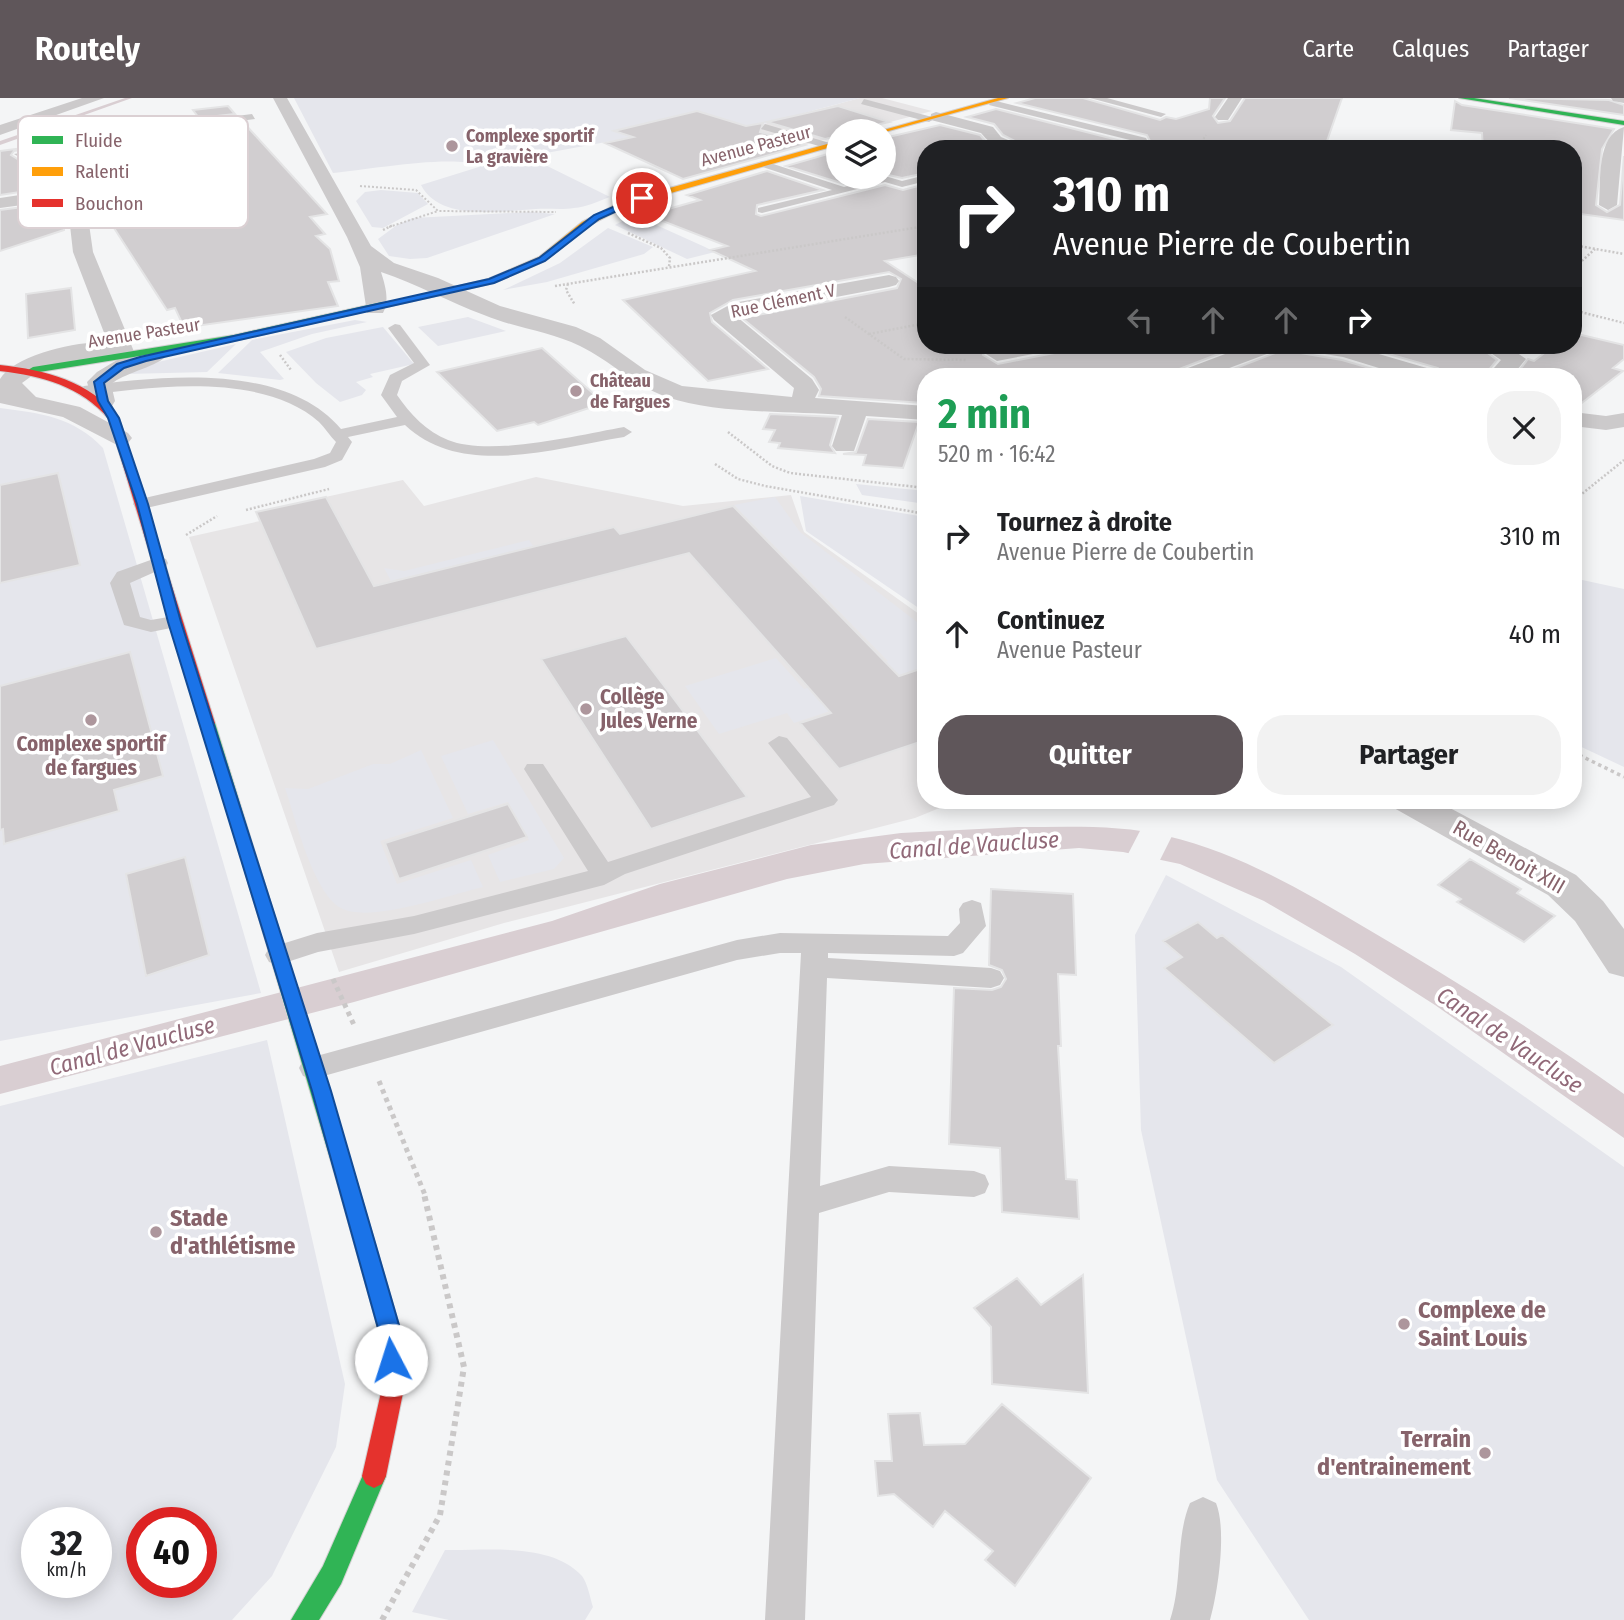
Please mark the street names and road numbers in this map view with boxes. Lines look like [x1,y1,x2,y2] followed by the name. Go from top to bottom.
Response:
[698,121,814,171] street label: Avenue Pasteur
[729,279,838,323] street label: Rue Clément V
[86,313,202,353] street label: Avenue Pasteur
[1448,814,1570,900] street label: Rue Benoit XIII

